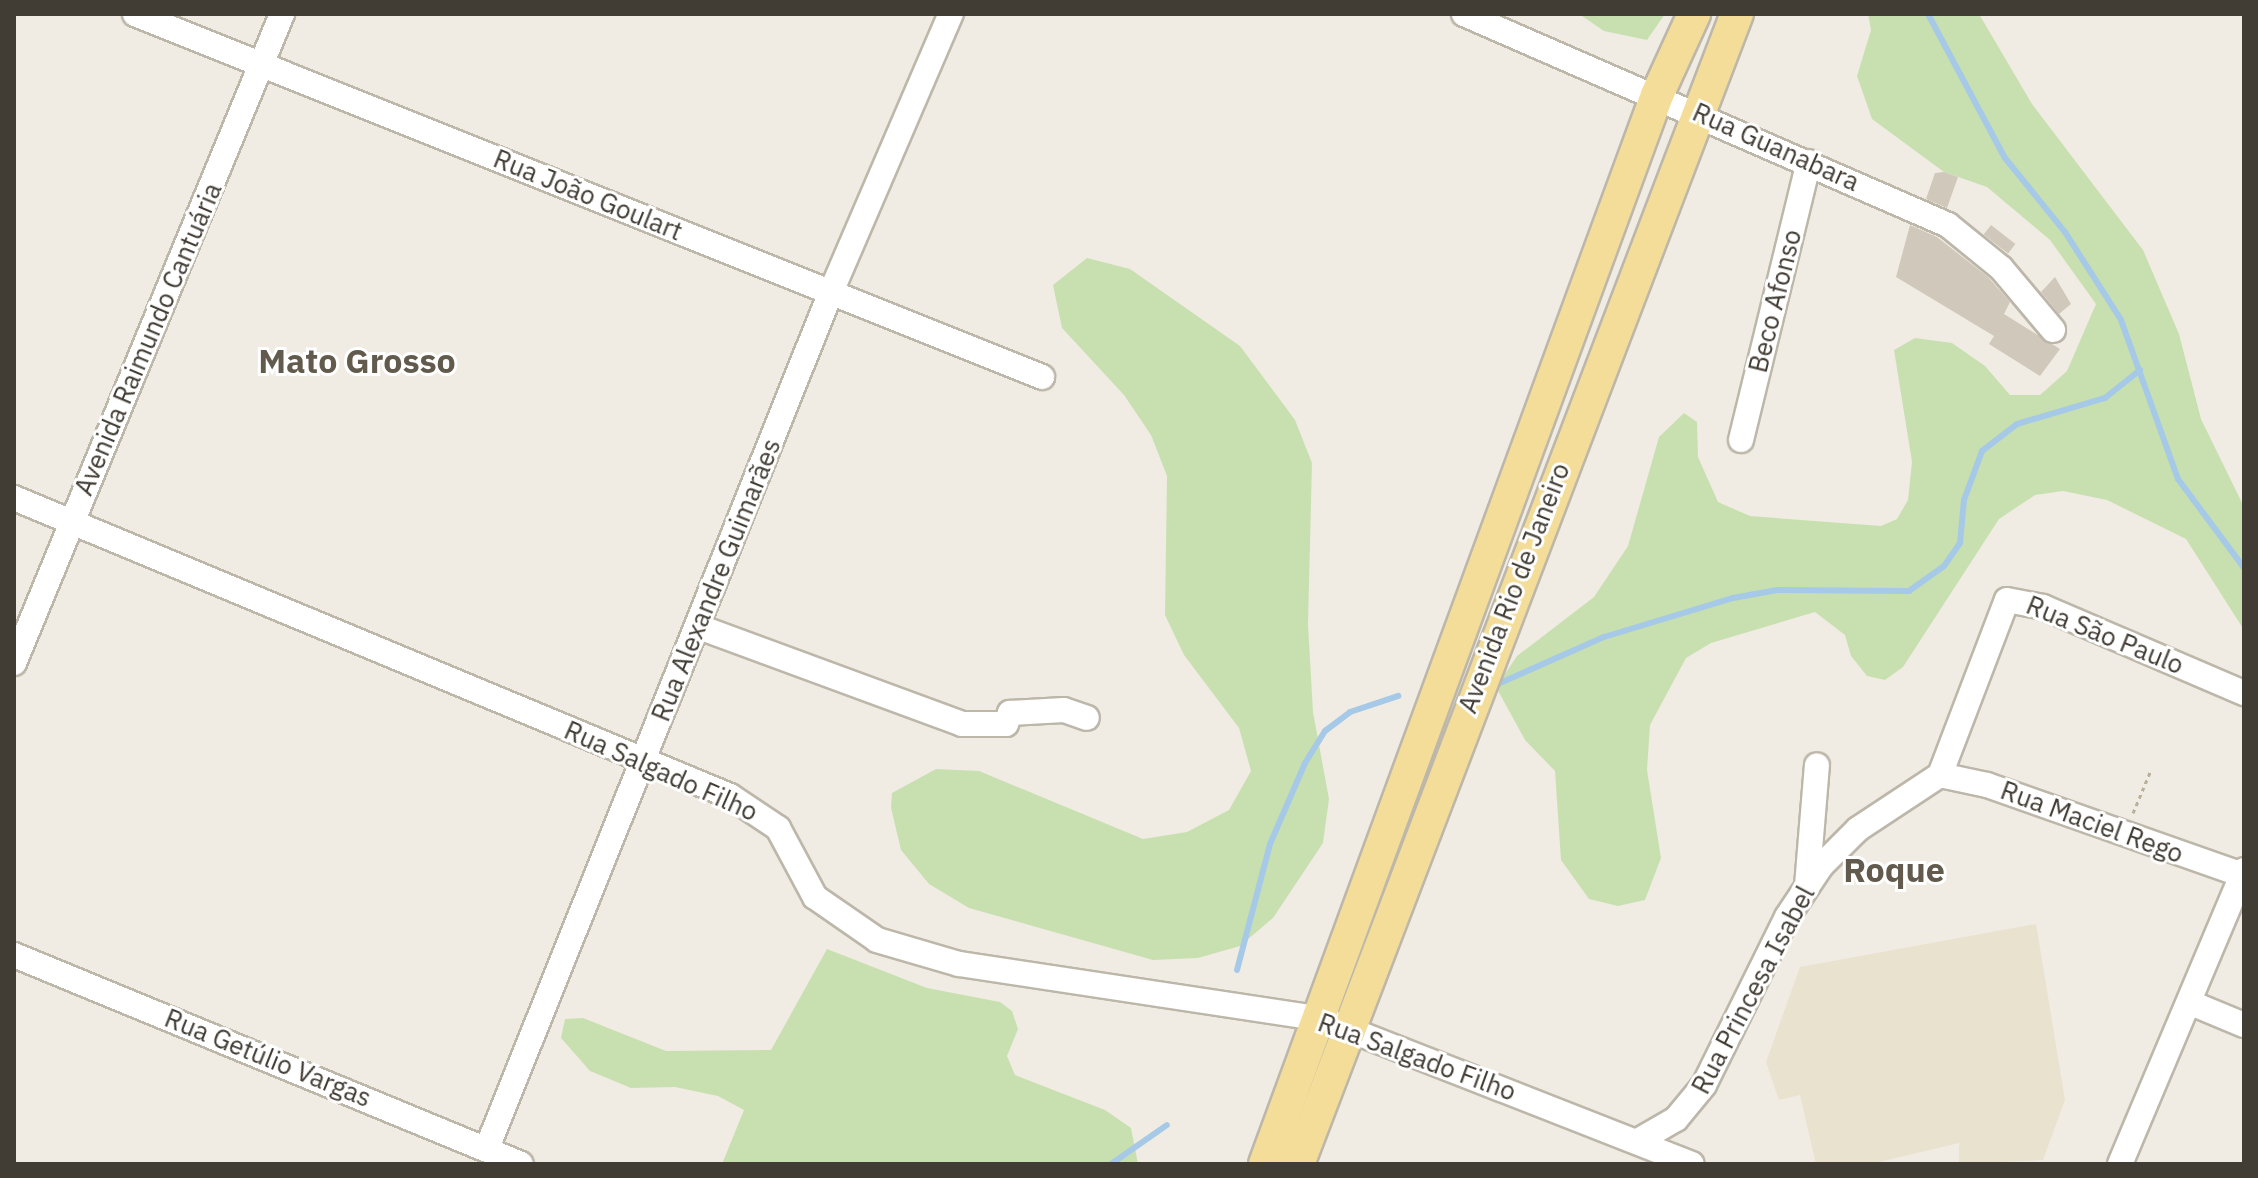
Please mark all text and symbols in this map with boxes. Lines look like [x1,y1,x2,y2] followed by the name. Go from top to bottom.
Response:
[1688,96,1864,198] street label: Rua Guanabara
[489,143,687,247] street label: Rua João Goulart
[68,178,228,500] street label: Avenida Raimundo Cantuária
[1742,226,1808,376] street label: Beco Afonso
[258,341,456,381] district label: Mato Grosso
[645,434,787,726] street label: Rua Alexandre Guimarães
[1452,459,1576,717] street label: Avenida Rio de Janeiro
[2022,589,2188,681] street label: Rua São Paulo
[560,714,762,828] street label: Rua Salgado Filho
[1996,774,2188,870] street label: Rua Maciel Rego
[1843,850,1945,890] district label: Roque
[1685,881,1821,1099] street label: Rua Princesa Isabel
[160,1002,376,1114] street label: Rua Getúlio Vargas
[1314,1007,1520,1107] street label: Rua Salgado Filho

